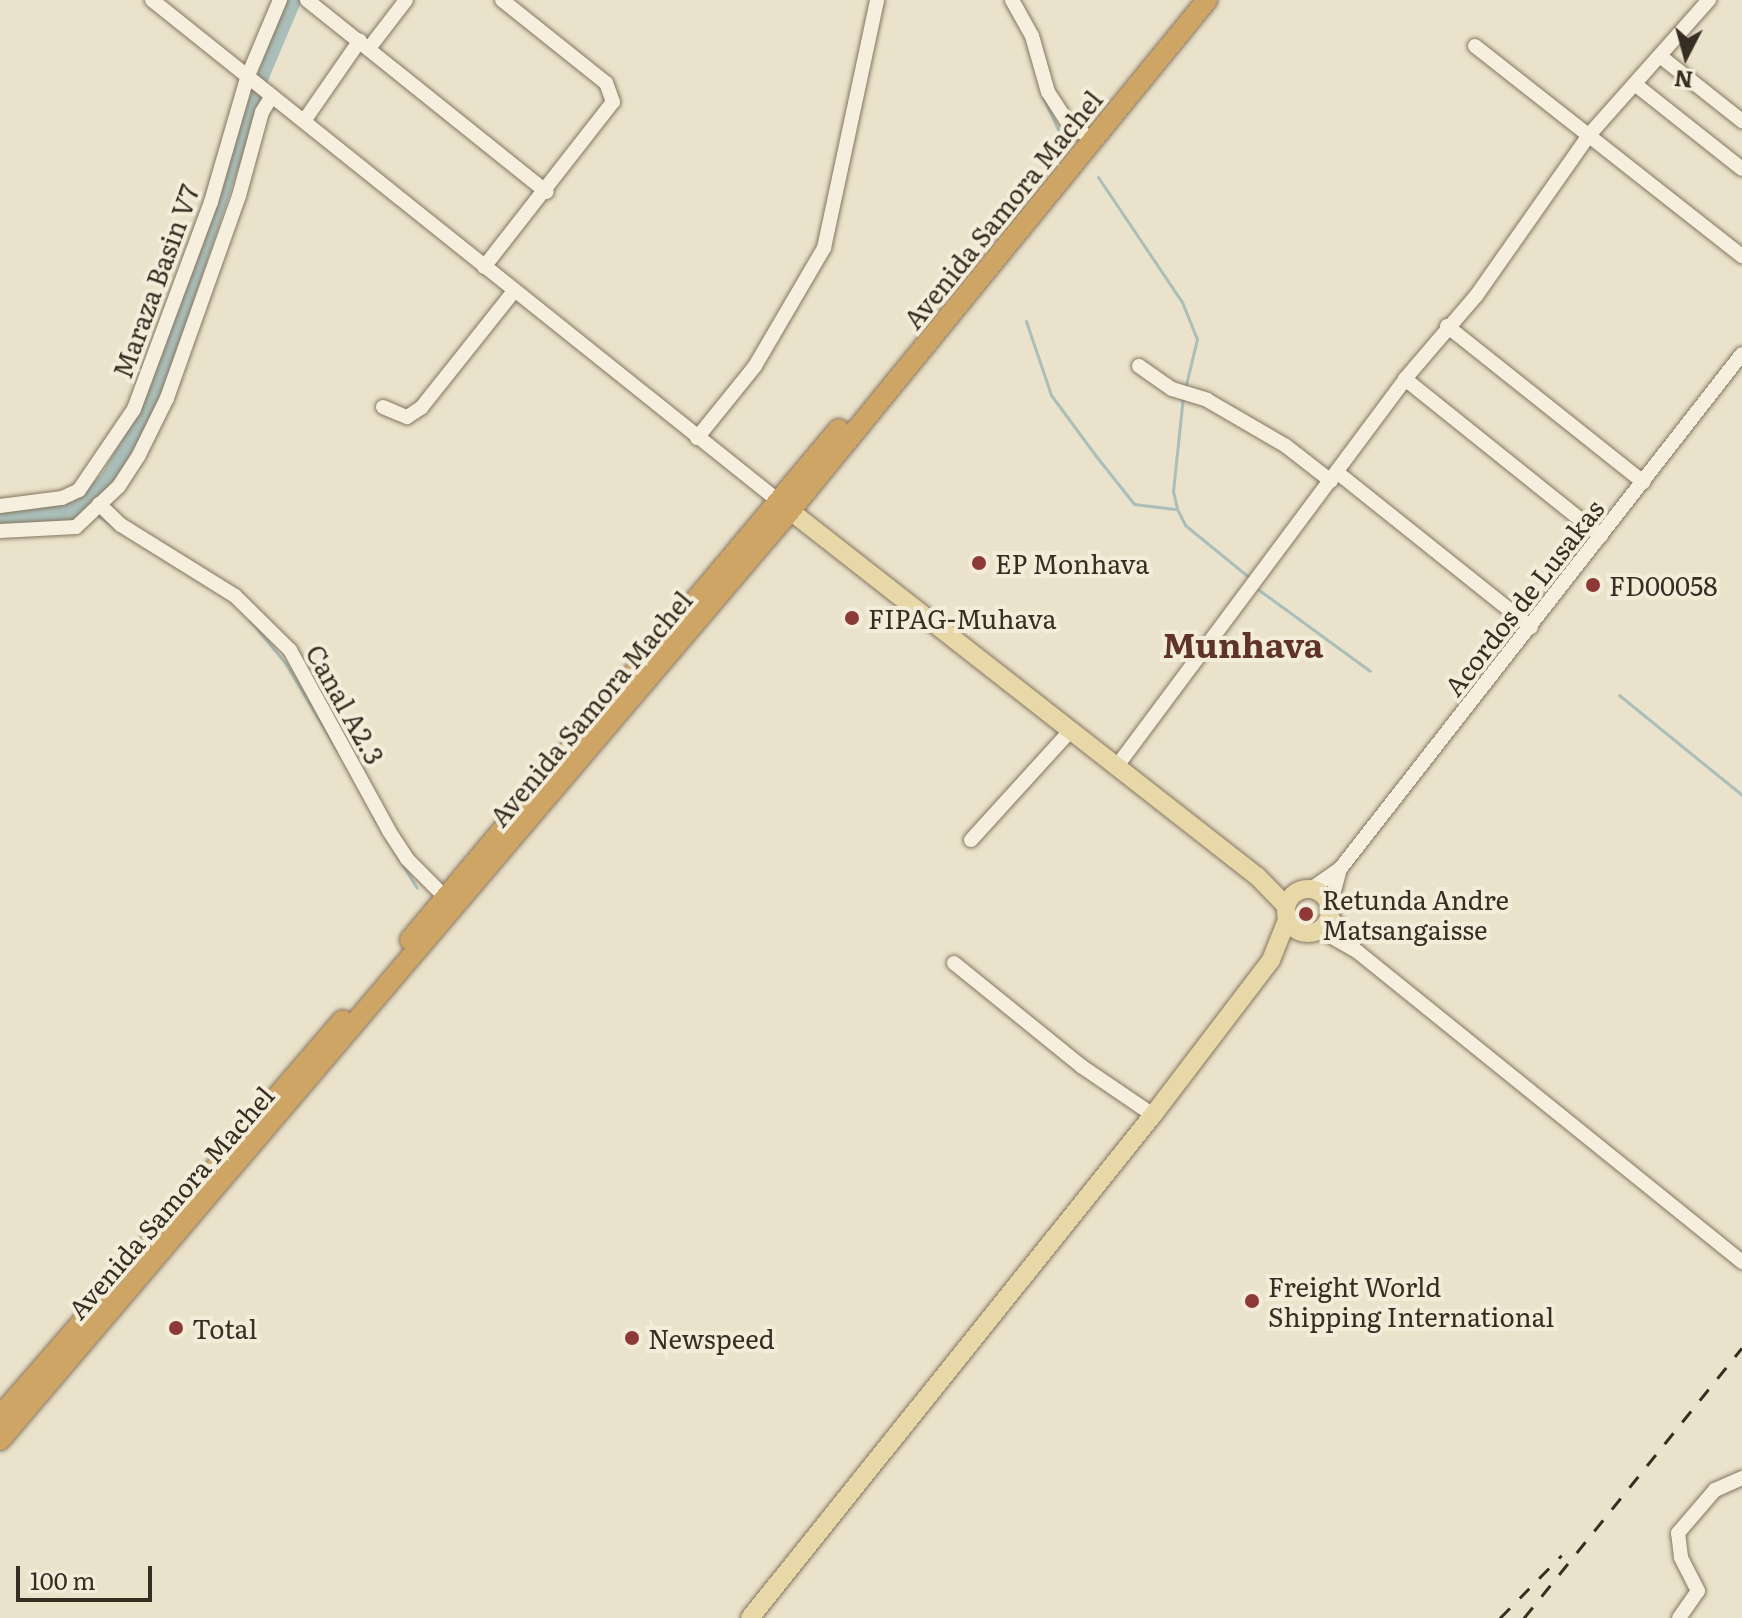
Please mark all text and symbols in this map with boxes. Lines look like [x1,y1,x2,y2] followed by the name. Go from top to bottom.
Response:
[1646,16,1726,96] north arrow
[1673,63,1694,98] text: N
[896,84,1108,334] street label: Avenida Samora Machel
[106,180,204,382] street label: Maraza Basin V7
[1437,493,1609,701] street label: Acordos de Lusakas
[995,547,1149,579] place label: EP Monhava
[970,554,988,572] marker: EP Monhava
[1609,569,1717,601] place label: FD00058
[1584,576,1602,594] marker: FD00058
[482,584,698,832] street label: Avenida Samora Machel
[868,602,1056,634] place label: FIPAG-Muhava
[843,609,861,627] marker: FIPAG-Muhava
[1163,624,1323,664] district label: Munhava
[300,639,392,769] street label: Canal A2.3
[1322,883,1509,944] place label: Retunda Andre Matsangaisse
[1297,905,1315,923] marker: Retunda Andre Matsangaisse
[61,1080,279,1324] street label: Avenida Samora Machel
[1268,1270,1554,1332] place label: Freight World Shipping International
[1243,1292,1261,1310] marker: Freight World Shipping International
[192,1312,257,1344] place label: Total
[167,1319,185,1337] marker: Total
[648,1322,775,1354] place label: Newspeed
[623,1329,641,1347] marker: Newspeed
[20,1550,156,1600] scale bar
[30,1562,96,1597] text: 100 m

